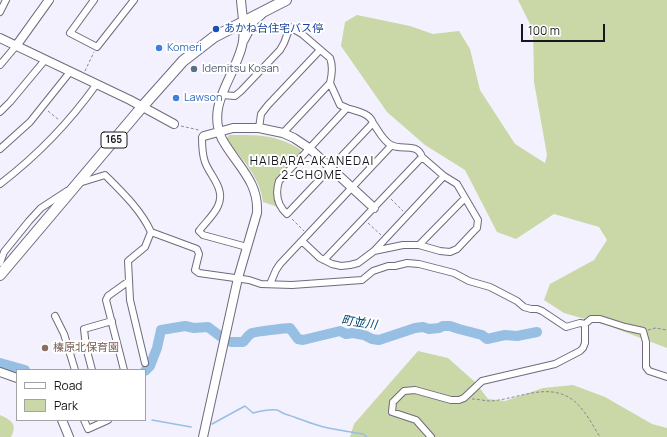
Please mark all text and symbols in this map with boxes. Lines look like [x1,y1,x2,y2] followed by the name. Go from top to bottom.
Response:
[523,16,607,42] scale bar
[224,22,323,36] place label: あかね台住宅バス停
[528,22,560,39] text: 100 m
[211,24,221,34] marker: あかね台住宅バス停
[167,41,202,55] place label: Komeri
[154,43,164,53] marker: Komeri
[202,62,279,76] place label: Idemitsu Kosan
[189,64,199,74] marker: Idemitsu Kosan
[184,91,223,105] place label: Lawson
[171,93,181,103] marker: Lawson
[101,132,127,148] road number: 165
[249,155,375,183] district label: HAIBARA-AKANEDAI 2-CHOME
[340,313,378,333] water label: 町並川
[53,341,119,355] place label: 榛原北保育園
[40,343,50,353] marker: 榛原北保育園
[16,369,146,421] legend
[54,377,82,394] text: Road
[54,397,78,414] text: Park

